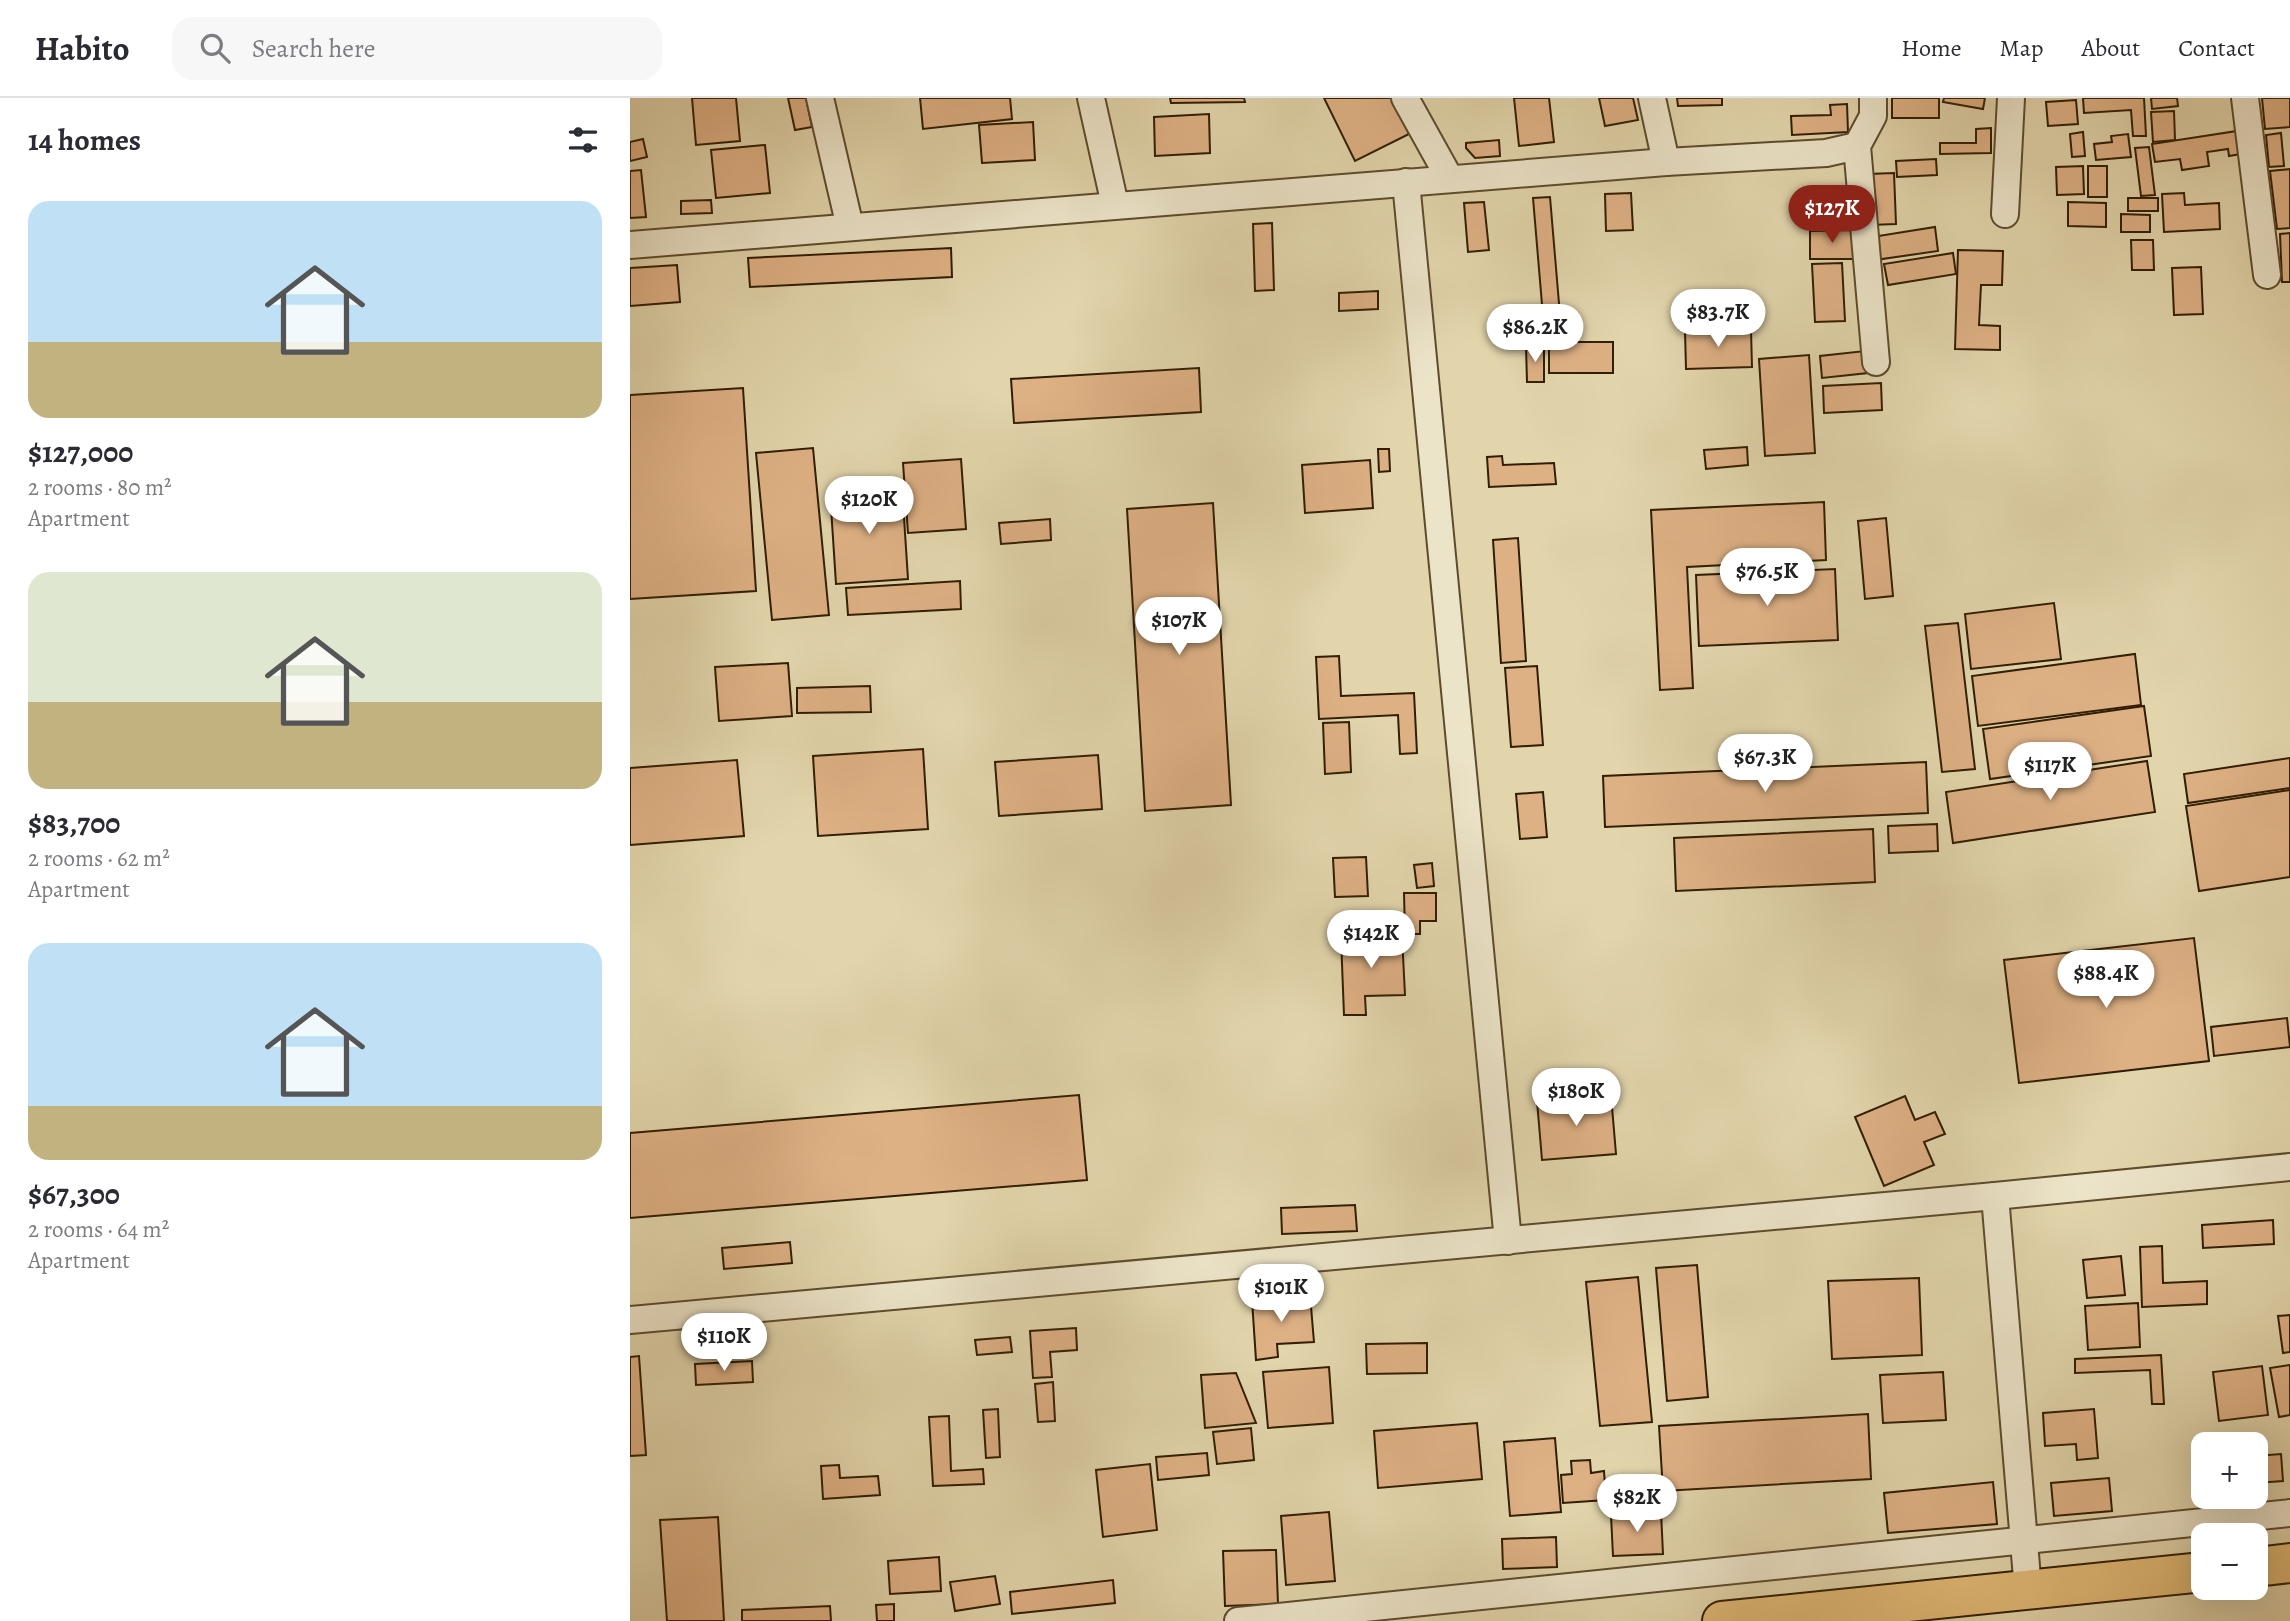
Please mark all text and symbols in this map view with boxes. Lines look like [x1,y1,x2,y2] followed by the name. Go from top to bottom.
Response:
[172,17,662,80] search box
[35,26,130,71] text: Habito
[196,29,234,67] icon: search
[252,31,375,66] text: Search here
[1901,32,1962,64] text: Home
[2000,32,2044,64] text: Map
[2082,32,2140,64] text: About
[2178,32,2255,64] text: Contact
[28,120,141,160] text: 14 homes
[564,121,602,159] icon: filters
[1783,186,1881,245] pin: $127K
[1805,192,1860,223] text: $127K
[252,247,378,373] icon: home
[1661,289,1775,349] pin: $83.7K
[1687,296,1749,327] text: $83.7K
[1478,304,1592,364] pin: $86.2K
[1502,311,1568,342] text: $86.2K
[28,432,133,472] text: $127,000
[28,472,172,503] text: 2 rooms · 80 m²
[820,476,918,536] pin: $120K
[841,483,897,514] text: $120K
[28,503,130,534] text: Apartment
[1710,548,1824,608] pin: $76.5K
[1736,555,1798,586] text: $76.5K
[1130,598,1228,657] pin: $107K
[1151,604,1207,635] text: $107K
[252,618,378,744] icon: home
[1708,734,1822,794] pin: $67.3K
[1734,741,1796,772] text: $67.3K
[2001,742,2099,802] pin: $117K
[2024,749,2076,780] text: $117K
[28,803,120,843] text: $83,700
[28,843,170,874] text: 2 rooms · 62 m²
[28,874,130,905] text: Apartment
[1322,910,1420,970] pin: $142K
[1343,917,1399,948] text: $142K
[2049,950,2163,1010] pin: $88.4K
[2073,957,2139,988] text: $88.4K
[252,989,378,1115] icon: home
[1527,1068,1625,1128] pin: $180K
[1548,1075,1604,1106] text: $180K
[28,1174,120,1214] text: $67,300
[28,1214,169,1245] text: 2 rooms · 64 m²
[28,1245,130,1276] text: Apartment
[1232,1264,1330,1324] pin: $101K
[1254,1271,1308,1302] text: $101K
[675,1314,773,1373] pin: $110K
[697,1320,751,1351] text: $110K
[2191,1432,2268,1600] map controls
[2191,1432,2268,1509] button: +
[1596,1474,1678,1534] pin: $82K
[1613,1481,1661,1512] text: $82K
[2191,1523,2268,1600] button: −

